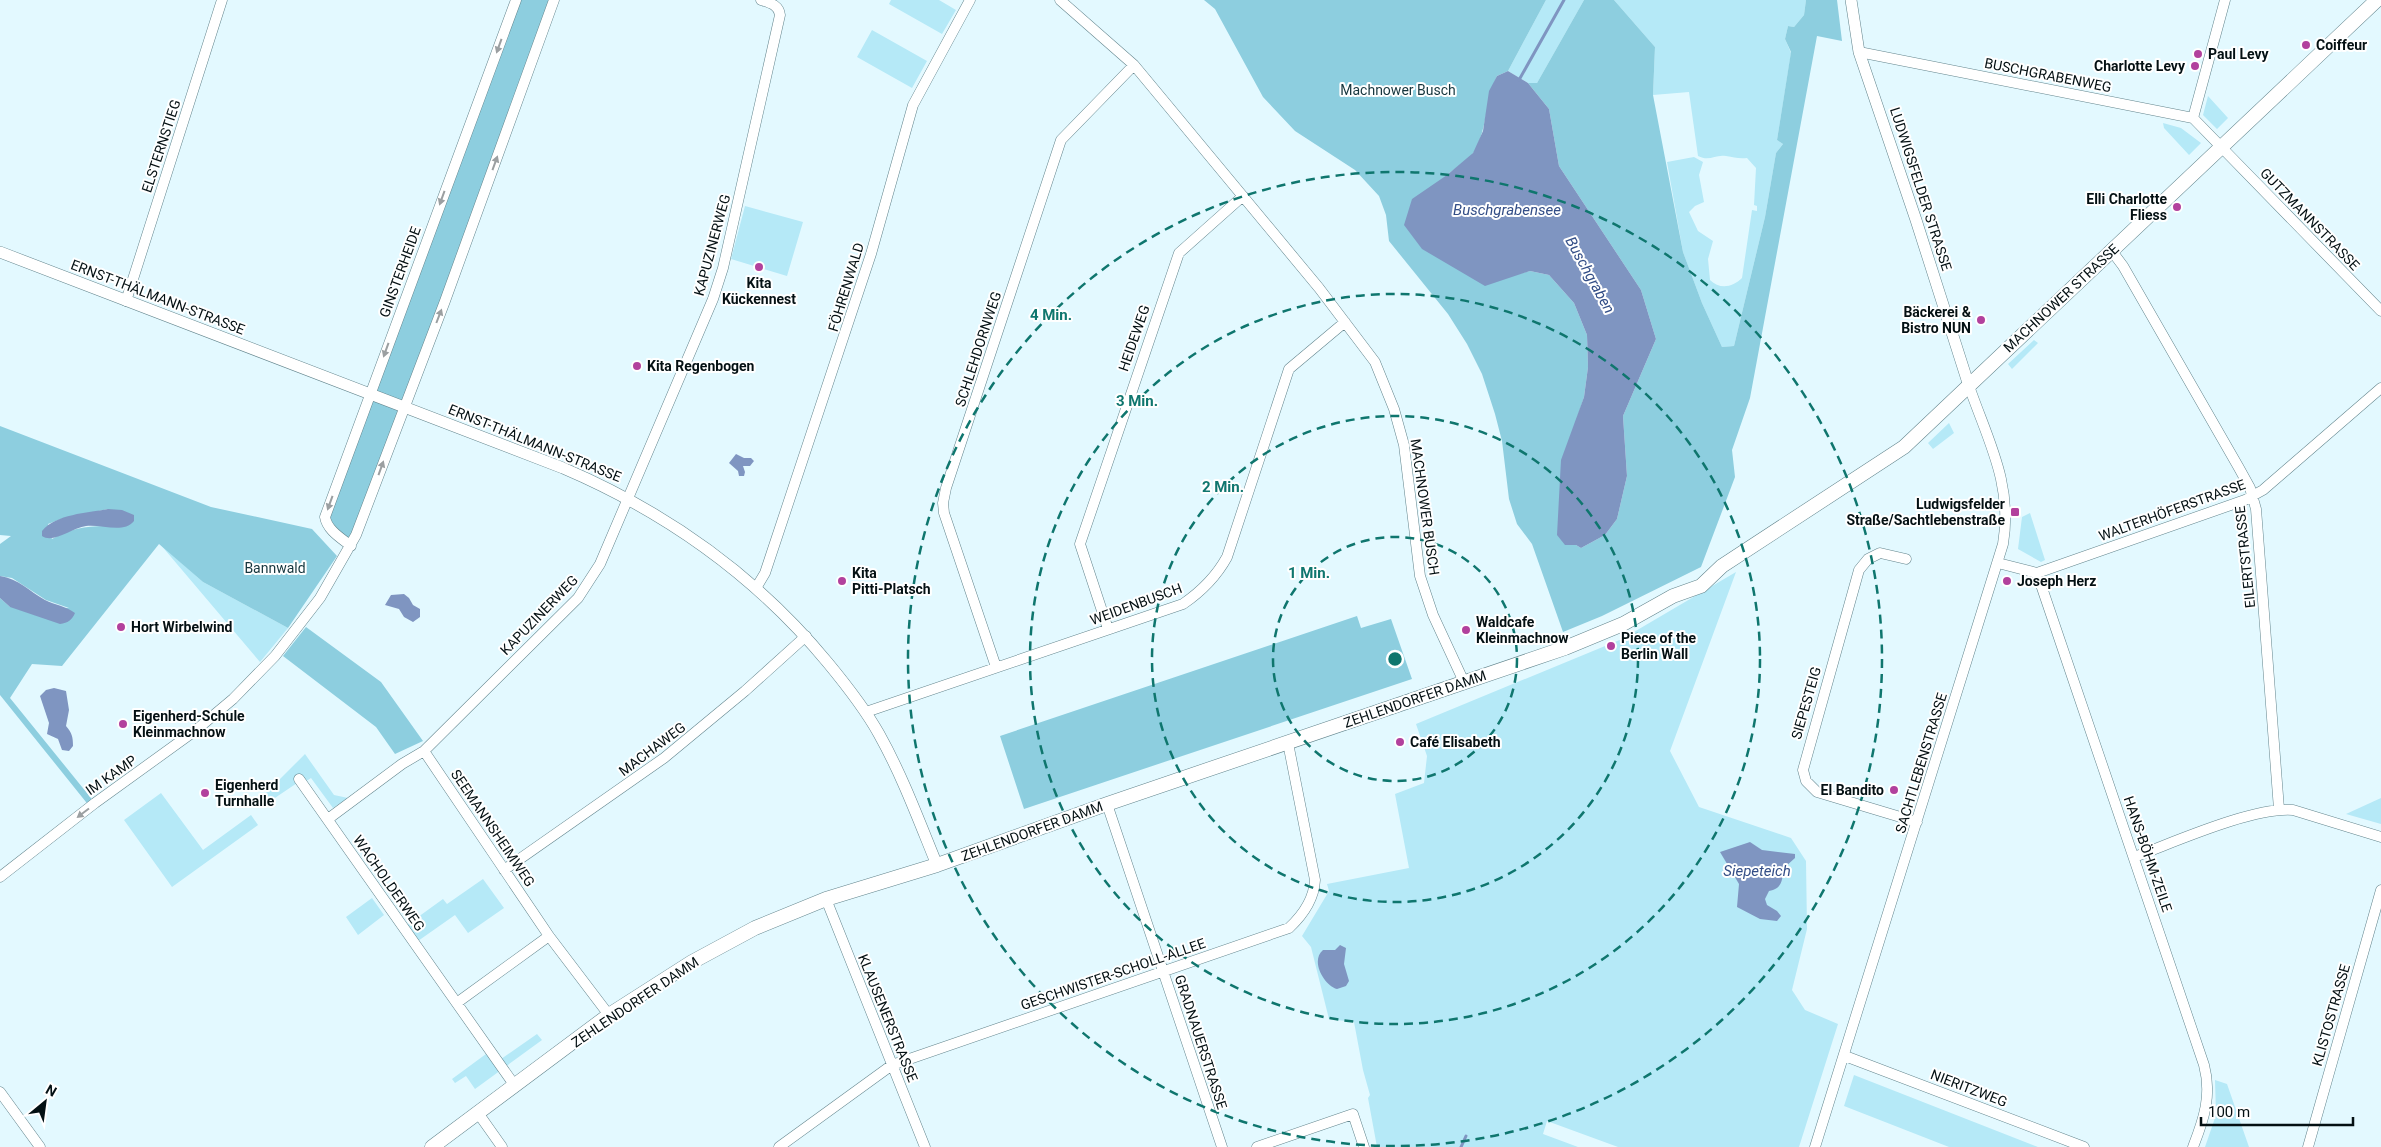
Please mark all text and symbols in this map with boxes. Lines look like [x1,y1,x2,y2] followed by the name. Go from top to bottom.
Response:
[2316,37,2367,53] place label: Coiffeur
[495,39,503,54] one-way arrow
[2300,39,2312,51] marker: Coiffeur
[2208,46,2270,62] place label: Paul Levy
[2192,48,2204,60] marker: Paul Levy
[1983,55,2113,95] street label: BUSCHGRABENWEG
[2094,58,2186,74] place label: Charlotte Levy
[2189,60,2201,72] marker: Charlotte Levy
[1340,82,1456,98] park label: Machnower Busch
[138,98,184,194] street label: ELSTERNSTIEG
[1887,105,1955,273] street label: LUDWIGSFELDER STRASSE
[491,155,499,170] one-way arrow
[2257,165,2363,273] street label: GUTZMANNSTRASSE
[438,191,446,206] one-way arrow
[2086,191,2167,223] place label: Elli Charlotte Fliess
[691,192,733,298] street label: KAPUZINERWEG
[1453,201,1561,219] water label: Buschgrabensee
[2171,201,2183,213] marker: Elli Charlotte Fliess
[376,224,424,320] street label: GINSTERHEIDE
[1562,234,1618,316] water label: Buschgraben
[2000,240,2122,356] street label: MACHNOWER STRASSE
[825,241,867,333] street label: FÖHRENWALD
[69,256,247,338] street label: ERNST-THÄLMANN-STRASSE
[753,261,765,273] marker: Kita Kückennest
[722,275,796,307] place label: Kita Kückennest
[952,289,1004,409] street label: SCHLEHDORNWEG
[1115,303,1153,373] street label: HEIDEWEG
[1901,304,1972,336] place label: Bäckerei & Bistro NUN
[1030,306,1072,324] text: 4 Min.
[436,309,444,323] one-way arrow
[1975,314,1987,326] marker: Bäckerei & Bistro NUN
[382,343,389,358] one-way arrow
[647,358,755,374] place label: Kita Regenbogen
[631,360,643,372] marker: Kita Regenbogen
[1116,392,1158,410] text: 3 Min.
[446,401,624,485] street label: ERNST-THÄLMANN-STRASSE
[1407,438,1443,576] street label: MACHNOWER BUSCH
[378,460,385,475] one-way arrow
[2097,476,2248,544] street label: WALTERHÖFERSTRASSE
[1202,478,1244,496] text: 2 Min.
[326,496,334,511] one-way arrow
[1846,496,2005,528] place label: Ludwigsfelder Straße/Sachtlebenstraße
[2232,505,2258,609] street label: EILERTSTRASSE
[2009,506,2021,518] marker: Ludwigsfelder Straße/Sachtlebenstraße
[244,560,306,576] park label: Bannwald
[1288,564,1330,582] text: 1 Min.
[852,565,931,597] place label: Kita Pitti-Platsch
[497,572,581,658] street label: KAPUZINERWEG
[2017,573,2096,589] place label: Joseph Herz
[836,575,848,587] marker: Kita Pitti-Platsch
[2001,575,2013,587] marker: Joseph Herz
[1088,580,1184,628] street label: WEIDENBUSCH
[1476,614,1569,646] place label: Waldcafe Kleinmachnow
[131,619,233,635] place label: Hort Wirbelwind
[115,621,127,633] marker: Hort Wirbelwind
[1460,624,1472,636] marker: Waldcafe Kleinmachnow
[1621,630,1697,662] place label: Piece of the Berlin Wall
[1605,640,1617,652] marker: Piece of the Berlin Wall
[1386,650,1404,668] centre of rings
[1788,665,1824,741] street label: SIEPESTEIG
[1342,667,1488,731] street label: ZEHLENDORFER DAMM
[1892,691,1950,835] street label: SACHTLEBENSTRASSE
[133,708,245,740] place label: Eigenherd-Schule Kleinmachnow
[117,718,129,730] marker: Eigenherd-Schule Kleinmachnow
[616,719,688,779] street label: MACHAWEG
[1410,734,1501,750] place label: Café Elisabeth
[1394,736,1406,748] marker: Café Elisabeth
[82,752,140,798] street label: IM KAMP
[448,766,538,890] street label: SEEMANNSHEIMWEG
[215,777,278,809] place label: Eigenherd Turnhalle
[1821,782,1884,798] place label: El Bandito
[1888,784,1900,796] marker: El Bandito
[199,787,211,799] marker: Eigenherd Turnhalle
[2121,794,2175,914] street label: HANS-BÖHM-ZEILE
[959,798,1105,864] street label: ZEHLENDORFER DAMM
[77,807,90,818] one-way arrow
[350,832,428,934] street label: WACHOLDERWEG
[1723,862,1791,880] water label: Siepeteich
[1019,935,1208,1013] street label: GESCHWISTER-SCHOLL-ALLEE
[855,952,921,1084] street label: KLAUSENERSTRASSE
[568,954,702,1050] street label: ZEHLENDORFER DAMM
[2309,962,2353,1068] street label: KLISTOSTRASSE
[1172,973,1230,1111] street label: GRADNAUERSTRASSE
[1928,1066,2010,1110] street label: NIERITZWEG
[20,1077,70,1127] north arrow
[43,1081,60,1100] text: N
[2201,1094,2354,1126] scale bar
[2208,1103,2250,1121] text: 100 m

